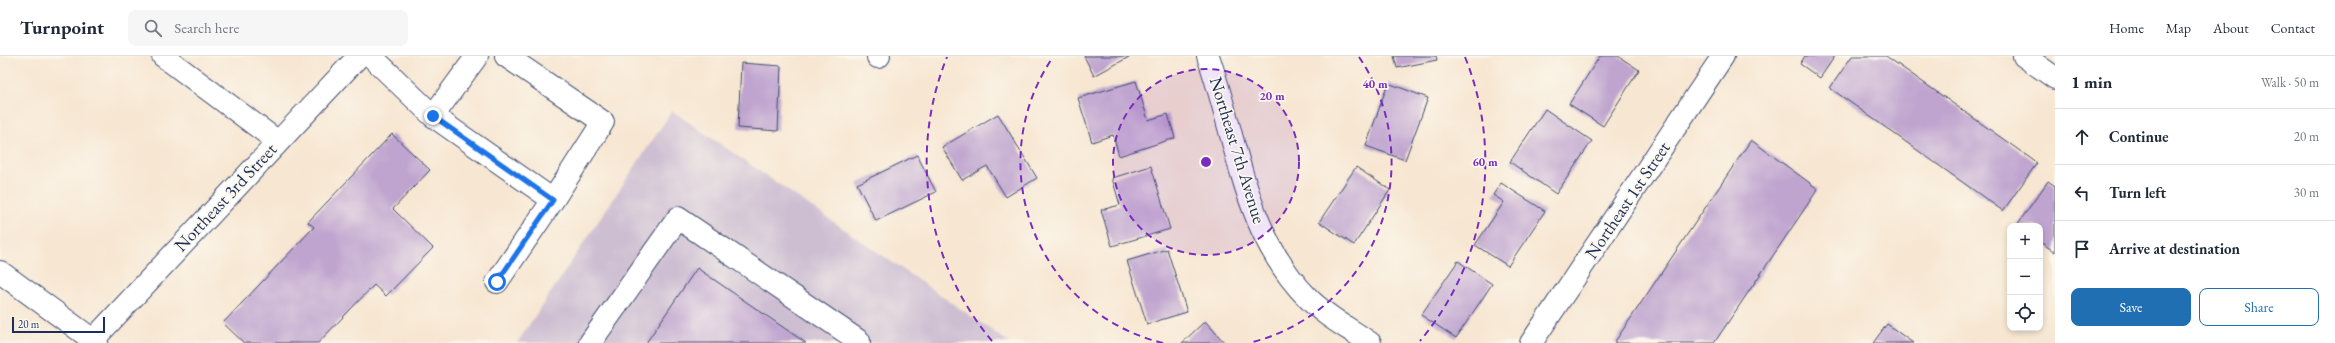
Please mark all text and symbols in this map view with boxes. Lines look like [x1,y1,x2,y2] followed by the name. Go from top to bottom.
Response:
[128,10,408,46] search box
[20,15,104,40] text: Turnpoint
[142,17,164,39] icon: search
[174,18,239,37] text: Search here
[2109,19,2144,37] text: Home
[2166,19,2191,37] text: Map
[2213,19,2249,37] text: About
[2271,19,2315,37] text: Contact
[2071,71,2112,93] text: 1 min
[1205,74,1271,226] street label: Northeast 7th Avenue
[2261,74,2319,91] text: Walk · 50 m
[1362,76,1388,92] text: 40 m
[1259,88,1285,104] text: 20 m
[424,107,442,125] route end
[2071,126,2093,148] icon: ahead
[2109,127,2169,146] text: Continue
[2294,128,2319,145] text: 20 m
[1579,137,1675,263] street label: Northeast 1st Street
[169,138,281,256] street label: Northeast 3rd Street
[1472,154,1498,170] text: 60 m
[1199,155,1213,169] centre of rings
[2071,182,2093,204] icon: left
[2109,183,2166,202] text: Turn left
[2294,184,2319,201] text: 30 m
[2007,223,2043,331] map controls
[2007,223,2043,259] button: +
[2071,238,2093,260] icon: arrive
[2109,239,2240,258] text: Arrive at destination
[2007,259,2043,295] button: −
[488,273,506,291] route start
[2071,288,2191,326] button: Save
[2199,288,2319,326] button: Share
[2007,295,2043,331] button: locate
[12,315,105,334] scale bar
[18,317,39,331] text: 20 m

